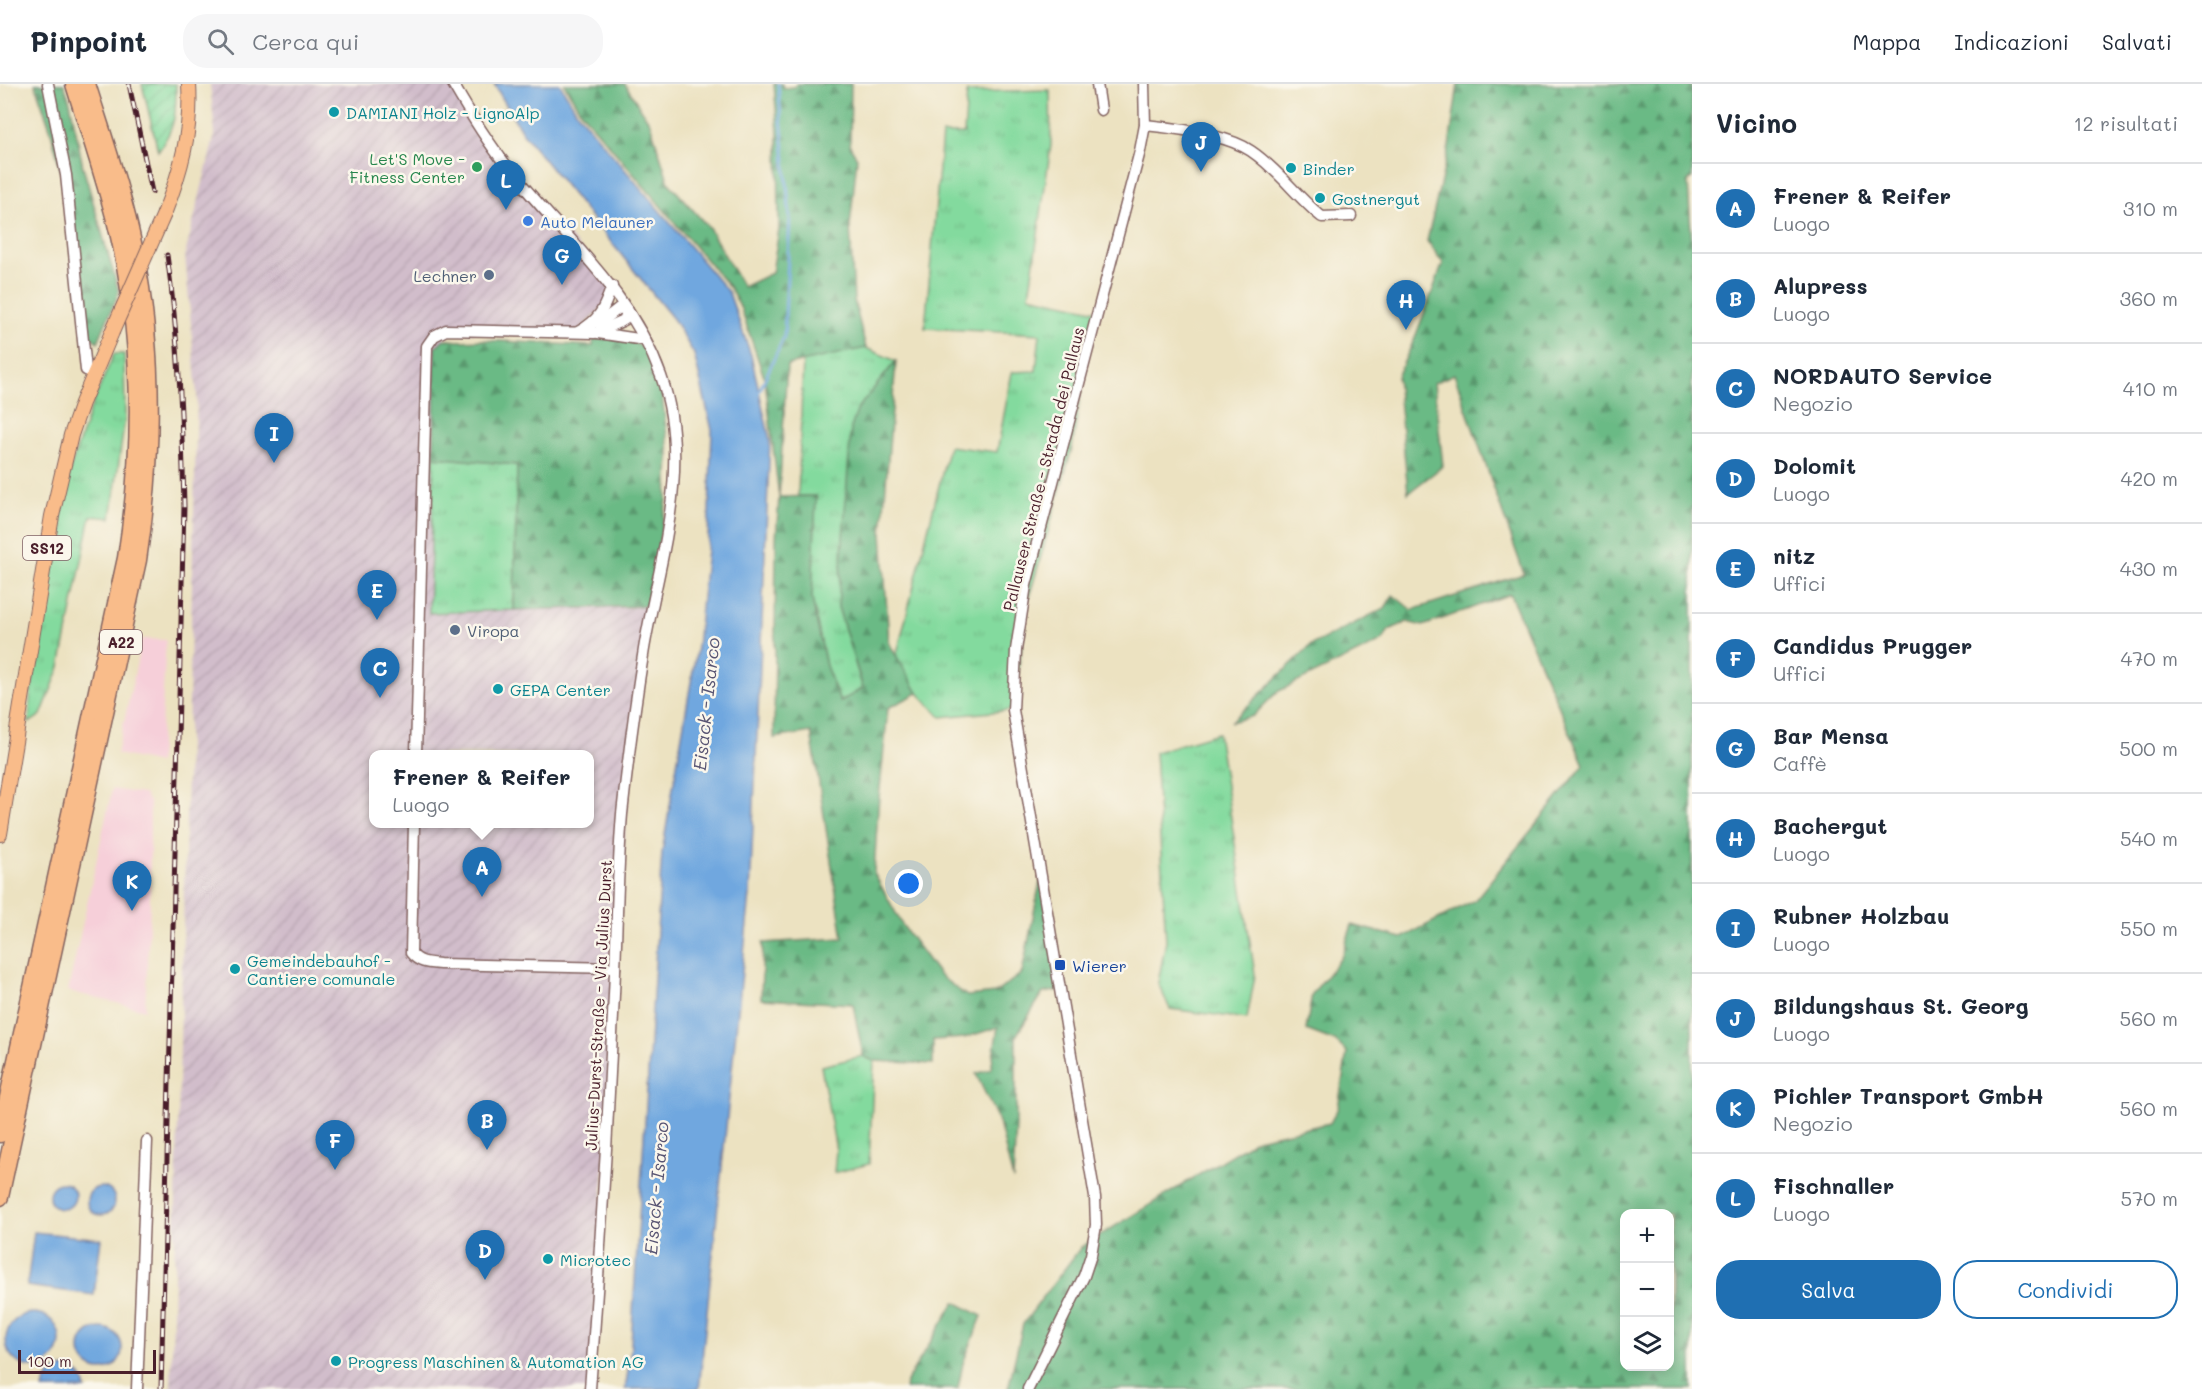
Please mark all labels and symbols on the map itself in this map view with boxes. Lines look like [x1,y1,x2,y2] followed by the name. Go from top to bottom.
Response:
[346,102,540,123] place label: DAMIANI Holz - LignoAlp
[327,105,341,119] marker: DAMIANI Holz - LignoAlp
[1182,122,1220,172] pin: J
[350,148,465,187] place label: Let'S Move - Fitness Center
[1303,158,1355,179] place label: Binder
[470,160,484,174] marker: Let'S Move - Fitness Center
[486,160,526,210] pin: L
[1284,161,1298,175] marker: Binder
[1332,188,1420,209] place label: Gostnergut
[1313,191,1327,205] marker: Gostnergut
[540,211,654,232] place label: Auto Melauner
[521,214,535,228] marker: Auto Melauner
[542,236,582,285] pin: G
[413,265,477,286] place label: Lechner
[482,268,496,282] marker: Lechner
[1386,280,1426,330] pin: H
[997,325,1089,613] street label: Pallauser Straße - Strada dei Pallaus
[254,414,294,463] pin: I
[23,536,71,560] road number: SS12
[358,570,397,620] pin: E
[467,620,520,641] place label: Viropa
[448,623,462,637] marker: Viropa
[100,630,142,654] road number: A22
[687,636,725,771] water label: Eisack - Isarco
[360,648,400,698] pin: C
[510,679,611,700] place label: GEPA Center
[491,682,505,696] marker: GEPA Center
[462,848,502,897] pin: A
[580,859,616,1151] street label: Julius-Durst-Straße - Via Julius Durst
[112,862,152,911] pin: K
[894,869,923,898] your location
[247,950,395,989] place label: Gemeindebauhof - Cantiere comunale
[1072,955,1127,976] place label: Wierer
[1053,958,1067,972] marker: Wierer
[228,962,242,976] marker: Gemeindebauhof - Cantiere comunale
[468,1100,506,1150] pin: B
[316,1120,354,1170] pin: F
[638,1120,674,1255] water label: Eisack - Isarco
[466,1230,504,1280] pin: D
[560,1249,631,1270] place label: Microtec
[541,1252,555,1266] marker: Microtec
[18,1347,156,1374] scale bar
[348,1351,644,1372] place label: Progress Maschinen & Automation AG
[329,1354,343,1368] marker: Progress Maschinen & Automation AG

